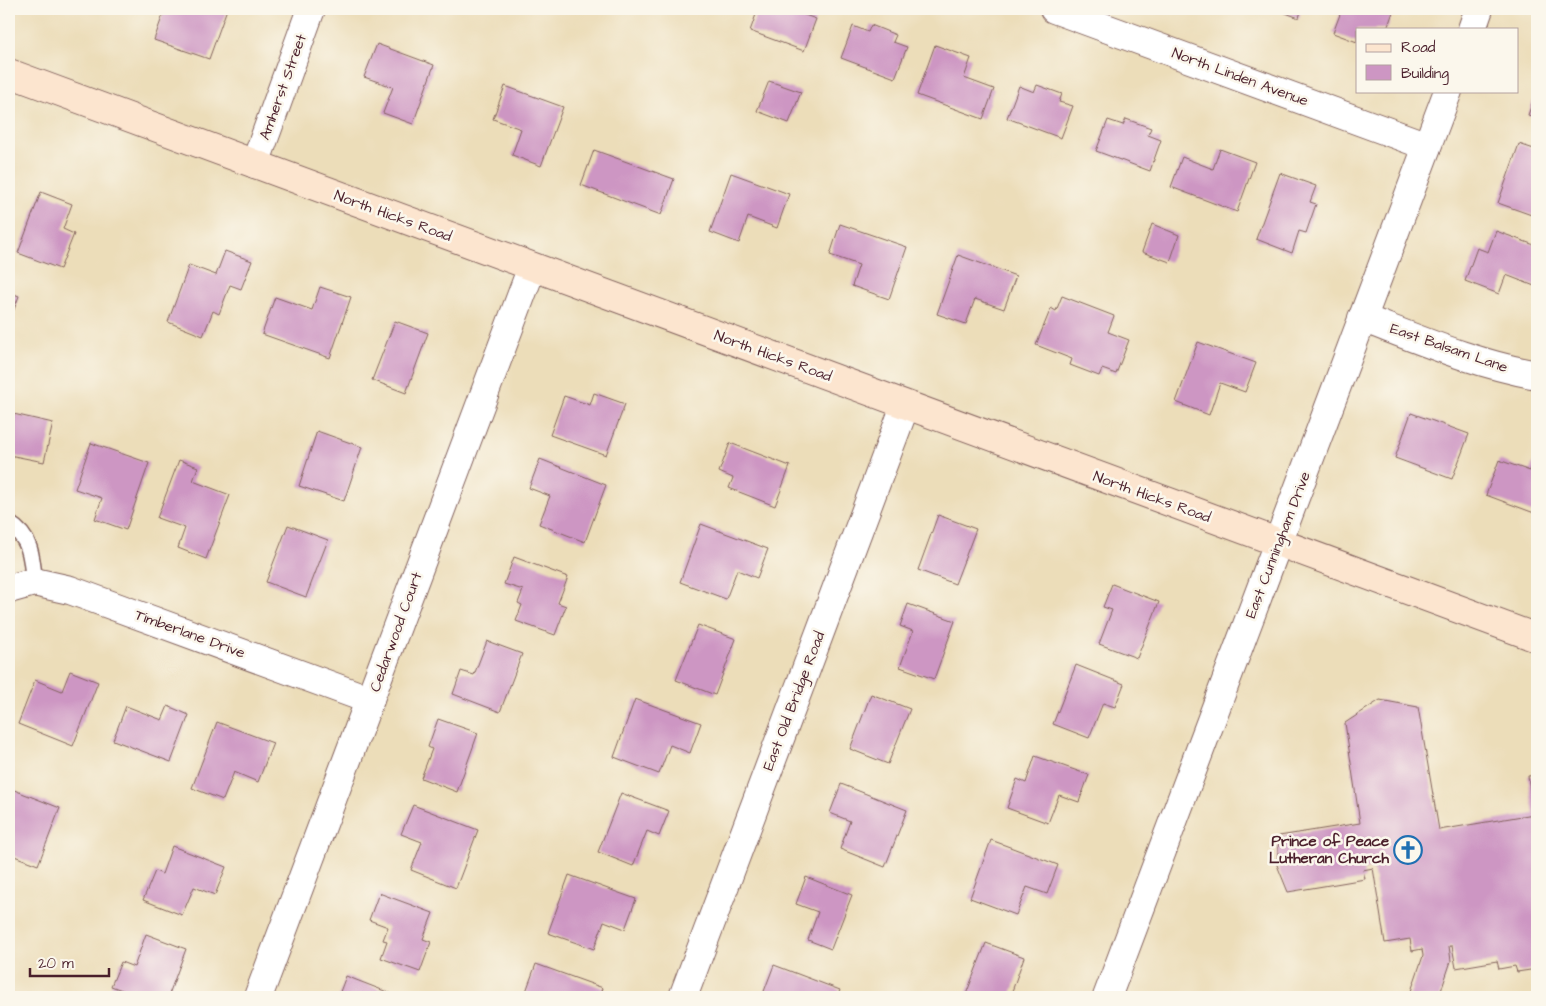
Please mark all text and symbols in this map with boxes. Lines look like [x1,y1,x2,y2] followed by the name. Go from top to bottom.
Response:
[1356,28,1518,92] legend
[254,31,312,143] street label: Amherst Street
[1401,37,1436,58] text: Road
[1169,43,1311,111] street label: North Linden Avenue
[1401,63,1449,85] text: Building
[331,185,455,247] street label: North Hicks Road
[1387,318,1511,378] street label: East Balsam Lane
[711,325,835,387] street label: North Hicks Road
[1090,466,1214,528] street label: North Hicks Road
[1240,469,1317,622] street label: East Cunningham Drive
[365,569,427,695] street label: Cedarwood Court
[132,604,248,664] street label: Timberlane Drive
[758,628,831,774] street label: East Old Bridge Road
[1269,831,1390,869] place label: Prince of Peace Lutheran Church
[1393,835,1423,865] church icon: Prince of Peace Lutheran Church
[30,946,109,978] scale bar
[38,953,74,974] text: 20 m

